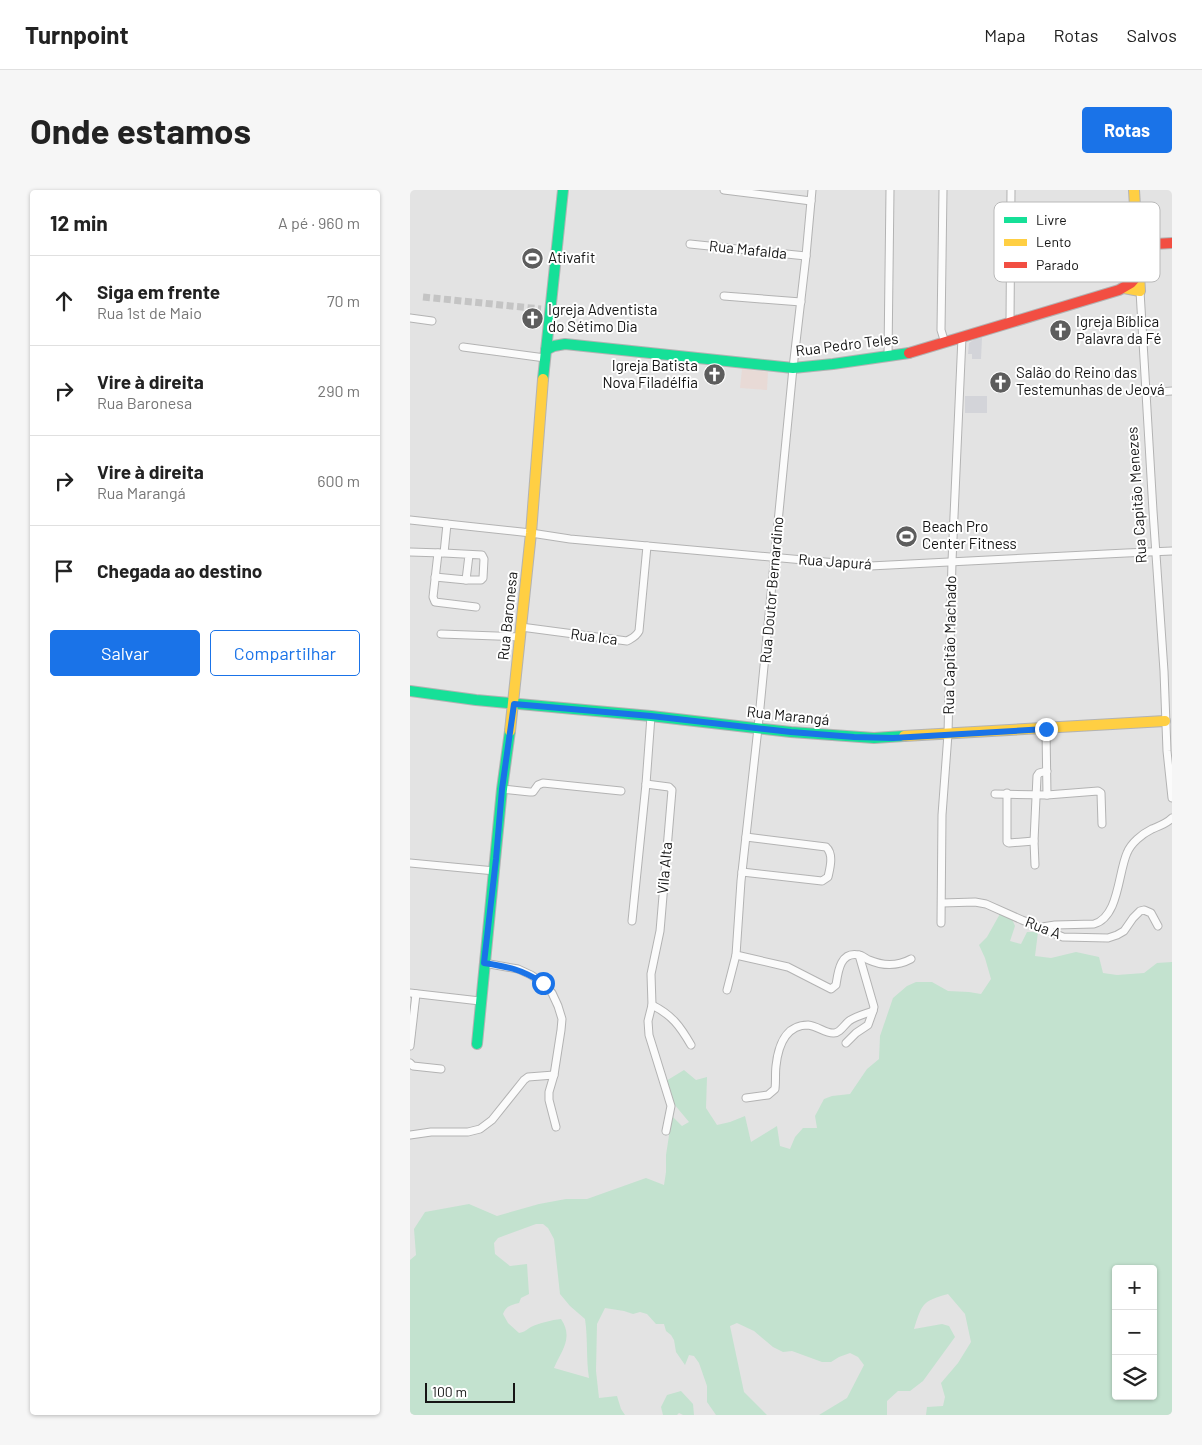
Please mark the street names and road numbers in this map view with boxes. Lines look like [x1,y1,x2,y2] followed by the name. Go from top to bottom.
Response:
[708,236,788,262] street label: Rua Mafalda
[795,329,899,359] street label: Rua Pedro Teles
[1122,426,1150,564] street label: Rua Capitão Menezes
[756,516,786,664] street label: Rua Doutor Bernardino
[798,549,872,573] street label: Rua Japurá
[493,571,521,661] street label: Rua Baronesa
[939,575,959,715] street label: Rua Capitão Machado
[570,624,619,648] street label: Rua Ica
[746,702,830,728] street label: Rua Marangá
[653,841,675,895] street label: Vila Alta
[1023,912,1064,942] street label: Rua A

